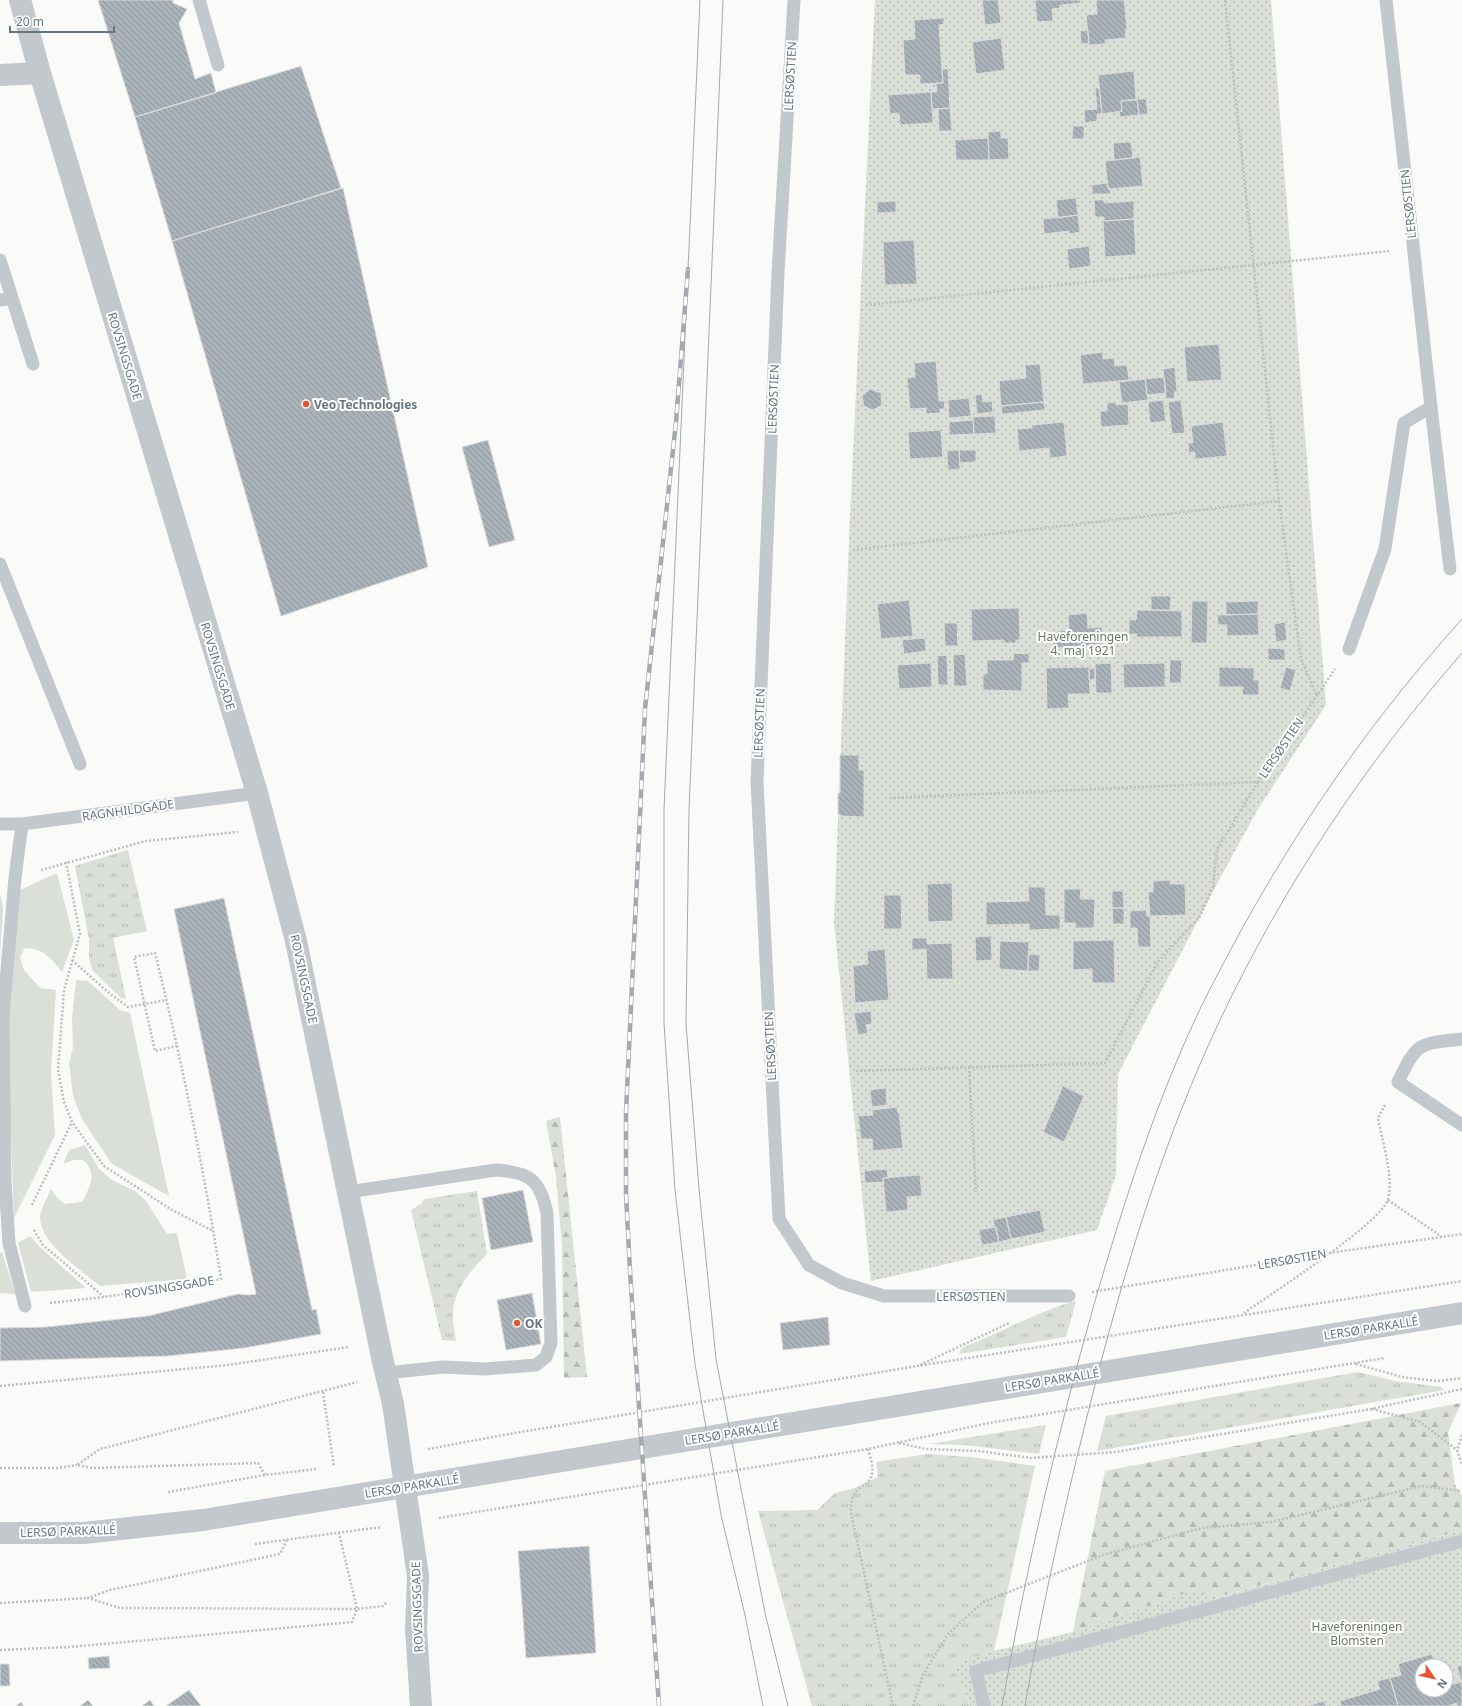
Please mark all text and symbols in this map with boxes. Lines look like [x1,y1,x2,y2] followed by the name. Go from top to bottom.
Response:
[10,8,114,34] scale bar
[16,13,44,30] text: 20 m
[780,41,800,111] street label: LERSØSTIEN
[1396,169,1420,239] street label: LERSØSTIEN
[104,310,146,402] street label: ROVSINGSGADE
[763,364,783,434] street label: LERSØSTIEN
[314,396,417,413] place label: Veo Technologies
[301,399,311,409] marker: Veo Technologies
[197,620,239,712] street label: ROVSINGSGADE
[1038,628,1128,659] park label: Haveforeningen 4. maj 1921
[749,688,769,758] street label: LERSØSTIEN
[1255,714,1307,782] street label: LERSØSTIEN
[81,795,175,825] street label: RAGNHILDGADE
[286,933,322,1025] street label: ROVSINGSGADE
[760,1011,780,1081] street label: LERSØSTIEN
[1256,1245,1328,1273] street label: LERSØSTIEN
[123,1271,215,1303] street label: ROVSINGSGADE
[936,1288,1006,1305] street label: LERSØSTIEN
[1322,1312,1420,1344] street label: LERSØ PARKALLÉ
[525,1315,542,1332] place label: OK
[512,1318,522,1328] marker: OK
[1003,1364,1101,1396] street label: LERSØ PARKALLÉ
[683,1417,781,1449] street label: LERSØ PARKALLÉ
[363,1470,461,1502] street label: LERSØ PARKALLÉ
[20,1521,116,1541] street label: LERSØ PARKALLÉ
[407,1561,427,1653] street label: ROVSINGSGADE
[1312,1618,1402,1649] park label: Haveforeningen Blomsten
[1414,1658,1454,1698] north arrow
[1434,1676,1451,1692] text: N

